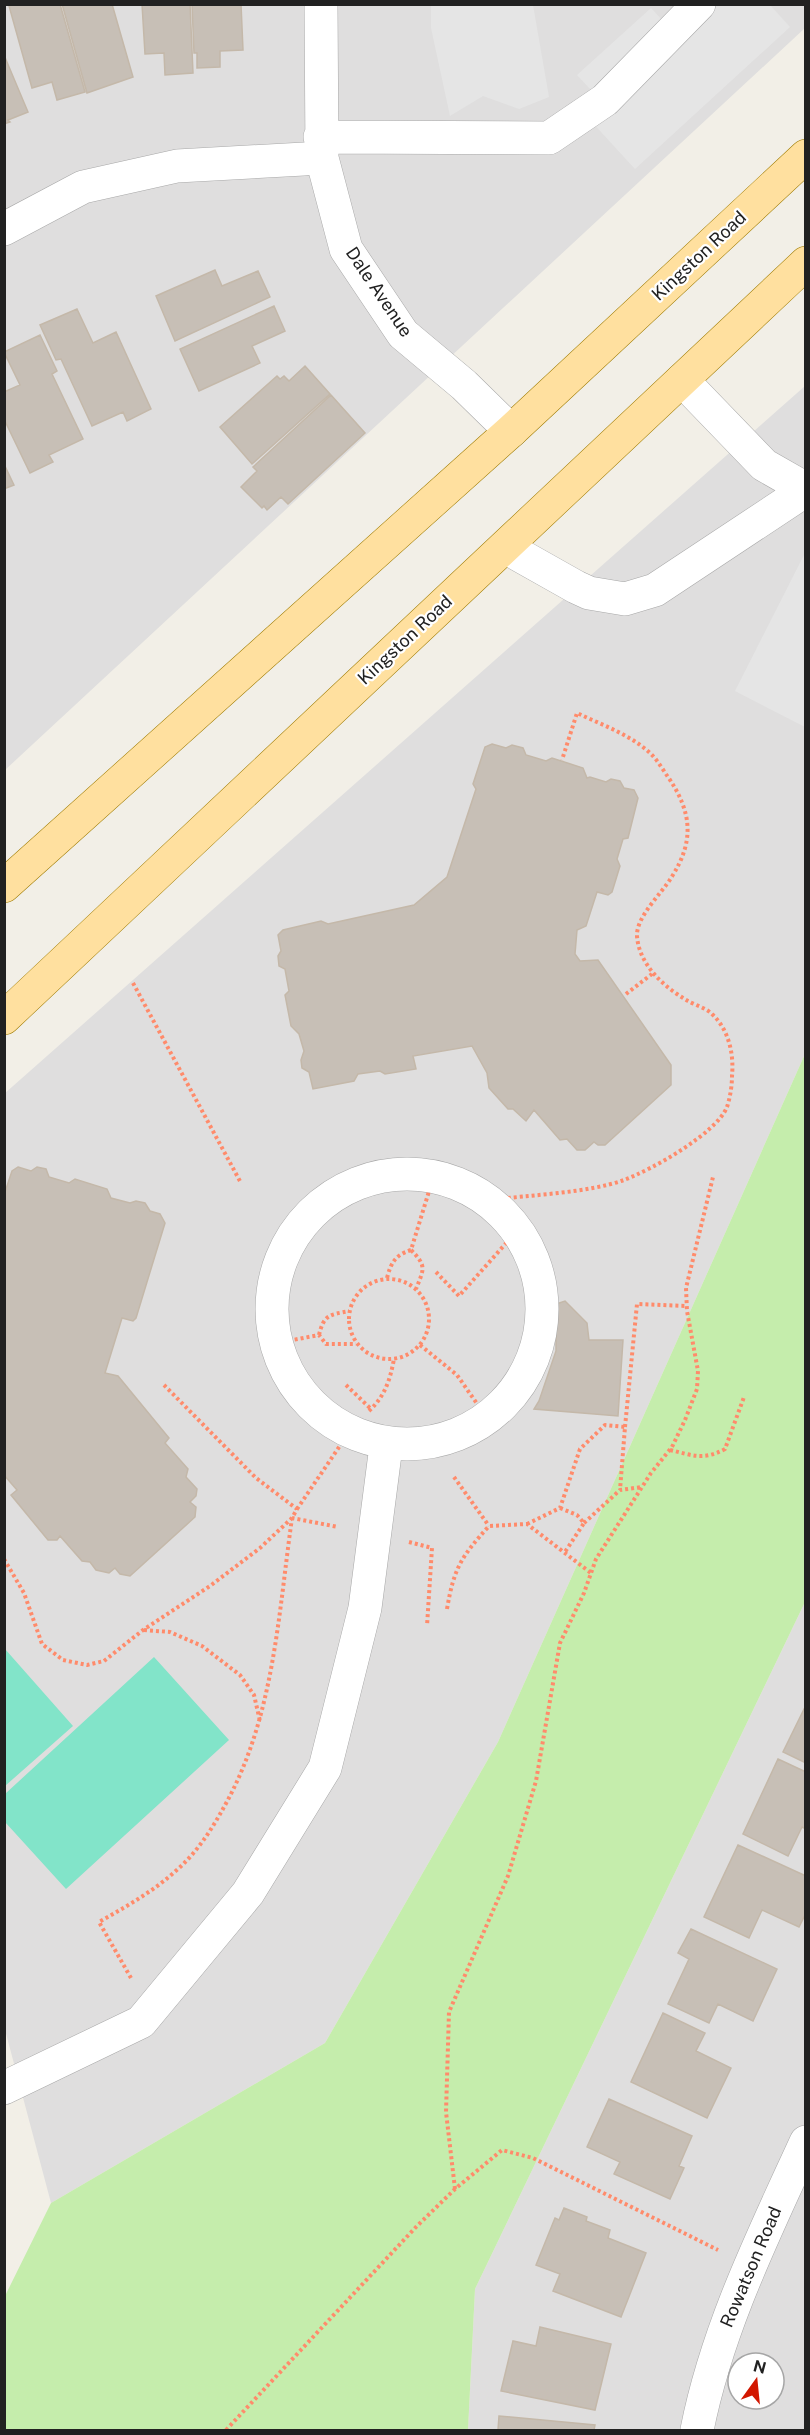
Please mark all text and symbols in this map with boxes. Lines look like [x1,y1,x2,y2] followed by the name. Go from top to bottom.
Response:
[647,207,750,305] street label: Kingston Road
[342,243,417,341] street label: Dale Avenue
[353,591,456,689] street label: Kingston Road
[716,2203,785,2330] street label: Rowatson Road
[726,2351,786,2411] north arrow
[751,2356,768,2378] text: N

